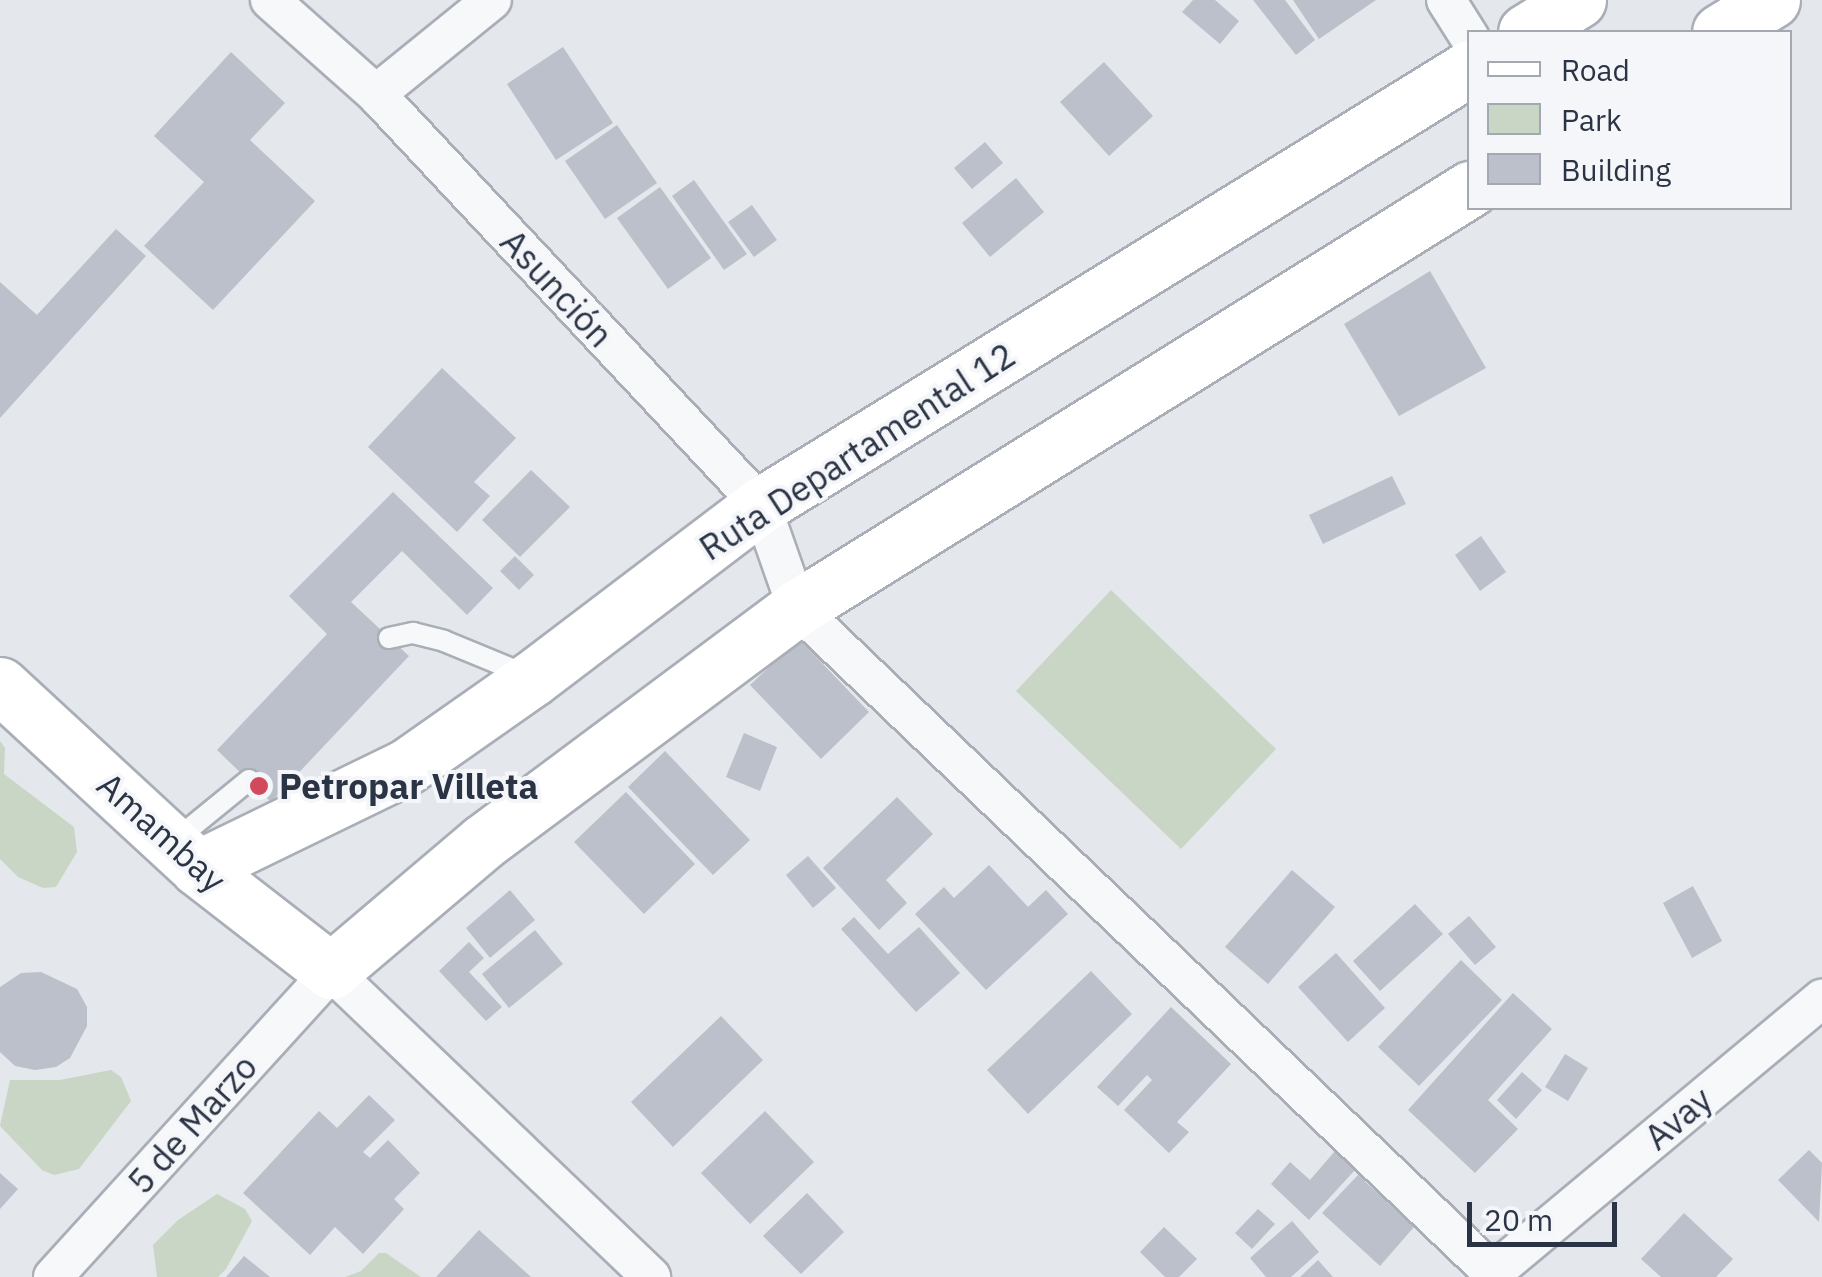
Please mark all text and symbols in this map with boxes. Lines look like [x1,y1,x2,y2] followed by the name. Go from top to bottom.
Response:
[1467,30,1792,210] legend
[1561,50,1630,89] text: Road
[1561,100,1622,139] text: Park
[1561,150,1671,189] text: Building
[492,221,622,355] street label: Asunción
[691,333,1023,569] street label: Ruta Departamental 12
[89,763,235,901] street label: Amambay
[279,765,538,807] place label: Petropar Villeta
[248,775,270,797] marker: Petropar Villeta
[119,1046,265,1202] street label: 5 de Marzo
[1636,1078,1720,1158] street label: Avay
[1472,1182,1622,1244] scale bar
[1484,1200,1553,1239] text: 20 m

